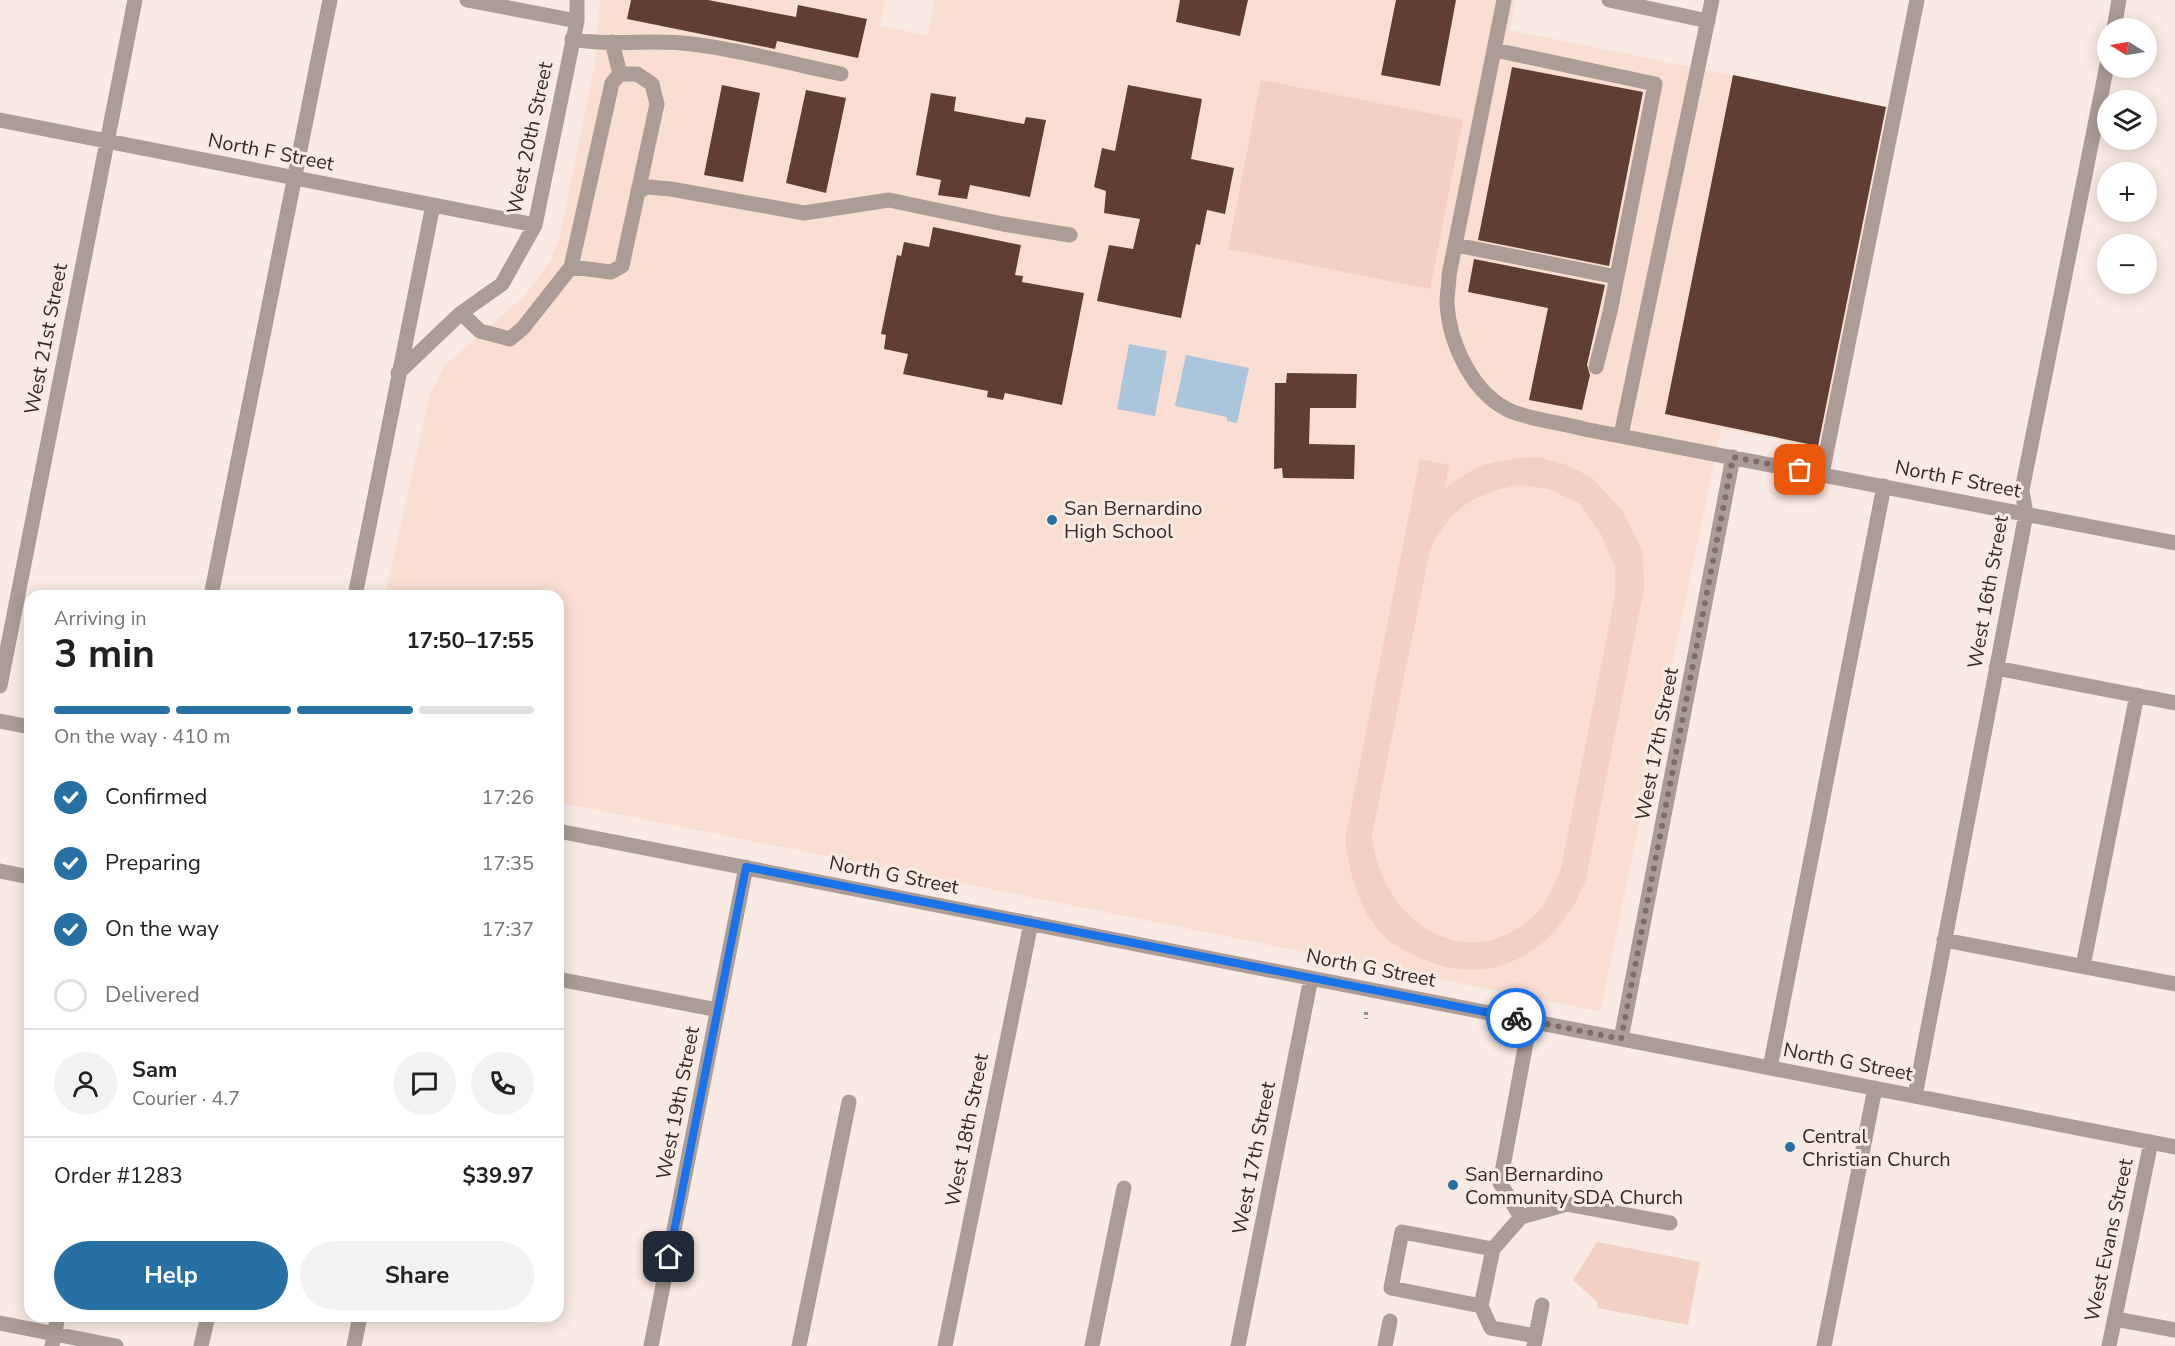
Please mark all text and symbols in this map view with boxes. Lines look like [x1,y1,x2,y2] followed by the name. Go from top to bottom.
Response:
[2097,18,2157,78] north arrow
[2097,18,2157,294] map controls
[501,58,560,217] street label: West 20th Street
[2097,90,2157,150] button: layers
[206,127,337,178] street label: North F Street
[2097,162,2157,222] button: +
[2097,234,2157,294] button: −
[18,260,74,417] street label: West 21st Street
[1774,444,1825,495] pin
[1783,453,1816,486] icon: bag
[1893,454,2024,505] street label: North F Street
[1064,495,1203,545] place label: San Bernardino High School
[1961,512,2015,671] street label: West 16th Street
[1045,513,1059,527] marker: San Bernardino High School
[54,605,147,632] text: Arriving in
[406,626,534,656] text: 17:50–17:55
[54,628,155,681] text: 3 min
[1629,664,1685,823] street label: West 17th Street
[54,723,230,750] text: On the way · 410 m
[54,781,87,814] icon: check
[105,782,207,812] text: Confirmed
[481,784,534,811] text: 17:26
[54,847,87,880] icon: check
[105,848,201,878] text: Preparing
[827,849,962,901] street label: North G Street
[481,850,534,877] text: 17:35
[54,913,87,946] icon: check
[105,914,219,944] text: On the way
[481,916,534,943] text: 17:37
[1304,942,1439,994] street label: North G Street
[105,980,200,1010] text: Delivered
[1486,988,1546,1048] courier
[1500,1002,1533,1035] icon: bike
[650,1023,706,1182] street label: West 19th Street
[1781,1036,1916,1088] street label: North G Street
[939,1050,995,1209] street label: West 18th Street
[54,1052,117,1115] button: person
[393,1052,456,1115] button: chat
[471,1052,534,1115] button: phone
[132,1055,177,1085] text: Sam
[1226,1078,1282,1237] street label: West 17th Street
[132,1085,240,1112] text: Courier · 4.7
[1802,1123,1951,1173] place label: Central Christian Church
[1783,1140,1797,1154] marker: Central Christian Church
[2079,1155,2140,1324] street label: West Evans Street
[54,1161,183,1191] text: Order #1283
[463,1161,534,1191] text: $39.97
[1465,1161,1683,1211] place label: San Bernardino Community SDA Church
[1446,1178,1460,1192] marker: San Bernardino Community SDA Church
[643,1231,694,1282] pin
[652,1240,685,1273] icon: home
[54,1241,288,1310] button: Help
[300,1241,534,1310] button: Share

